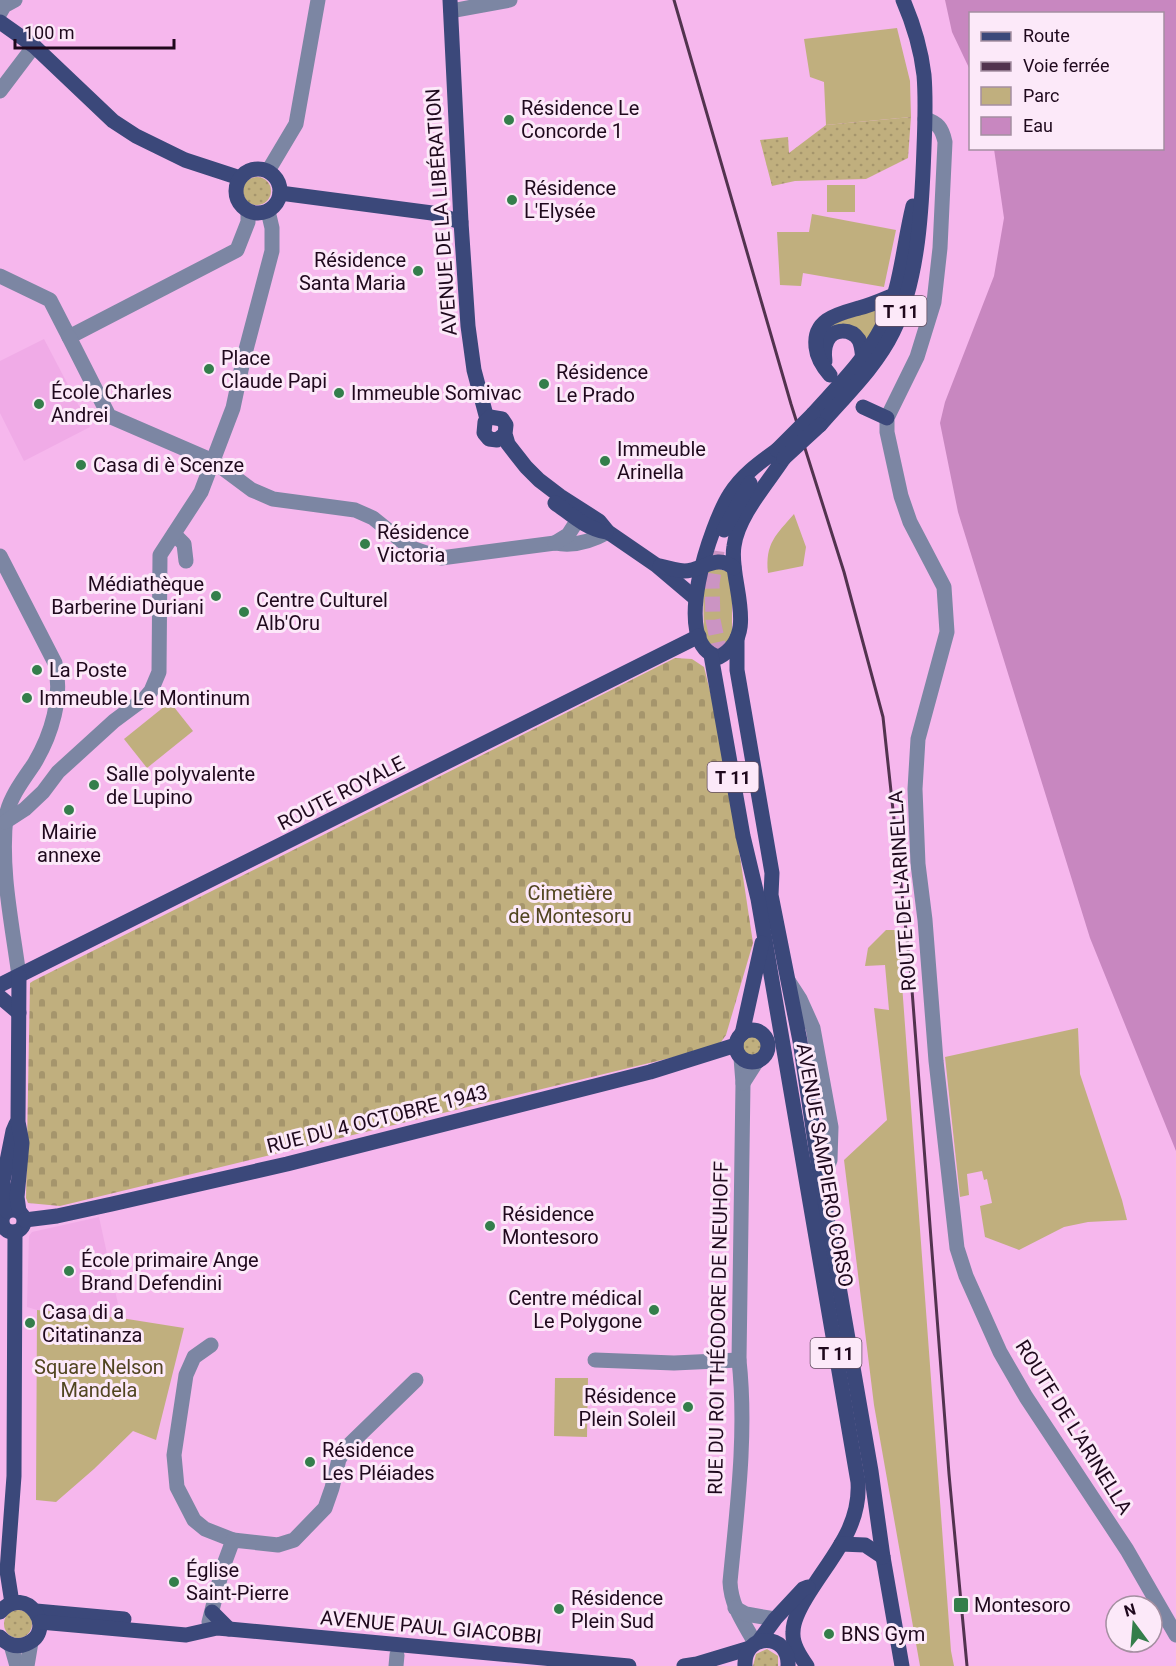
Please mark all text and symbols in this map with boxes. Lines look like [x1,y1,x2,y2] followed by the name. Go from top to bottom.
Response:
[15,12,174,50] scale bar
[969,12,1164,150] legend
[24,22,75,43] text: 100 m
[1023,25,1070,46] text: Route
[1023,55,1109,76] text: Voie ferrée
[1023,85,1059,106] text: Parc
[420,88,462,336] street label: AVENUE DE LA LIBÉRATION
[521,96,639,143] place label: Résidence Le Concorde 1
[502,113,516,127] marker: Résidence Le Concorde 1
[1023,115,1053,136] text: Eau
[524,176,616,223] place label: Résidence L'Elysée
[505,193,519,207] marker: Résidence L'Elysée
[299,248,406,295] place label: Résidence Santa Maria
[411,264,425,278] marker: Résidence Santa Maria
[876,296,926,326] road number: T 11
[221,346,327,393] place label: Place Claude Papi
[556,360,648,407] place label: Résidence Le Prado
[202,362,216,376] marker: Place Claude Papi
[537,377,551,391] marker: Résidence Le Prado
[51,380,172,427] place label: École Charles Andrei
[351,381,521,405] place label: Immeuble Somivac
[332,386,346,400] marker: Immeuble Somivac
[32,397,46,411] marker: École Charles Andrei
[617,437,706,484] place label: Immeuble Arinella
[93,453,244,477] place label: Casa di è Scenze
[598,454,612,468] marker: Immeuble Arinella
[74,458,88,472] marker: Casa di è Scenze
[377,520,469,567] place label: Résidence Victoria
[358,537,372,551] marker: Résidence Victoria
[51,572,204,619] place label: Médiathèque Barberine Duriani
[256,588,388,635] place label: Centre Culturel Alb'Oru
[209,589,223,603] marker: Médiathèque Barberine Duriani
[237,605,251,619] marker: Centre Culturel Alb'Oru
[49,658,127,682] place label: La Poste
[30,663,44,677] marker: La Poste
[39,686,250,710] place label: Immeuble Le Montinum
[20,691,34,705] marker: Immeuble Le Montinum
[274,751,408,835] street label: ROUTE ROYALE
[106,762,255,809] place label: Salle polyvalente de Lupino
[708,762,758,792] road number: T 11
[87,778,101,792] marker: Salle polyvalente de Lupino
[883,790,921,992] street label: ROUTE DE L'ARINELLA
[62,803,76,817] marker: Mairie annexe
[37,820,101,867] place label: Mairie annexe
[508,881,632,928] park label: Cimetière de Montesoru
[792,1041,858,1289] street label: AVENUE SAMPIERO CORSO
[264,1080,490,1158] street label: RUE DU 4 OCTOBRE 1943
[703,1161,733,1495] street label: RUE DU ROI THÉODORE DE NEUHOFF
[502,1202,599,1249] place label: Résidence Montesoro
[483,1219,497,1233] marker: Résidence Montesoro
[81,1248,259,1295] place label: École primaire Ange Brand Defendini
[62,1264,76,1278] marker: École primaire Ange Brand Defendini
[508,1286,642,1333] place label: Centre médical Le Polygone
[42,1300,142,1347] place label: Casa di a Citatinanza
[647,1303,661,1317] marker: Centre médical Le Polygone
[23,1316,37,1330] marker: Casa di a Citatinanza
[1011,1335,1137,1519] street label: ROUTE DE L'ARINELLA
[810,1338,862,1368] road number: T 11
[34,1355,164,1402] park label: Square Nelson Mandela
[579,1384,676,1431] place label: Résidence Plein Soleil
[681,1400,695,1414] marker: Résidence Plein Soleil
[322,1438,435,1485] place label: Résidence Les Pléiades
[303,1455,317,1469] marker: Résidence Les Pléiades
[186,1558,289,1605] place label: Église Saint-Pierre
[167,1575,181,1589] marker: Église Saint-Pierre
[571,1586,663,1633] place label: Résidence Plein Sud
[974,1593,1071,1617] place label: Montesoro
[1104,1594,1164,1654] north arrow
[952,1596,970,1614] marker: Montesoro
[1122,1599,1138,1621] text: N
[552,1602,566,1616] marker: Résidence Plein Sud
[319,1605,543,1649] street label: AVENUE PAUL GIACOBBI
[841,1622,925,1646] place label: BNS Gym
[822,1627,836,1641] marker: BNS Gym

